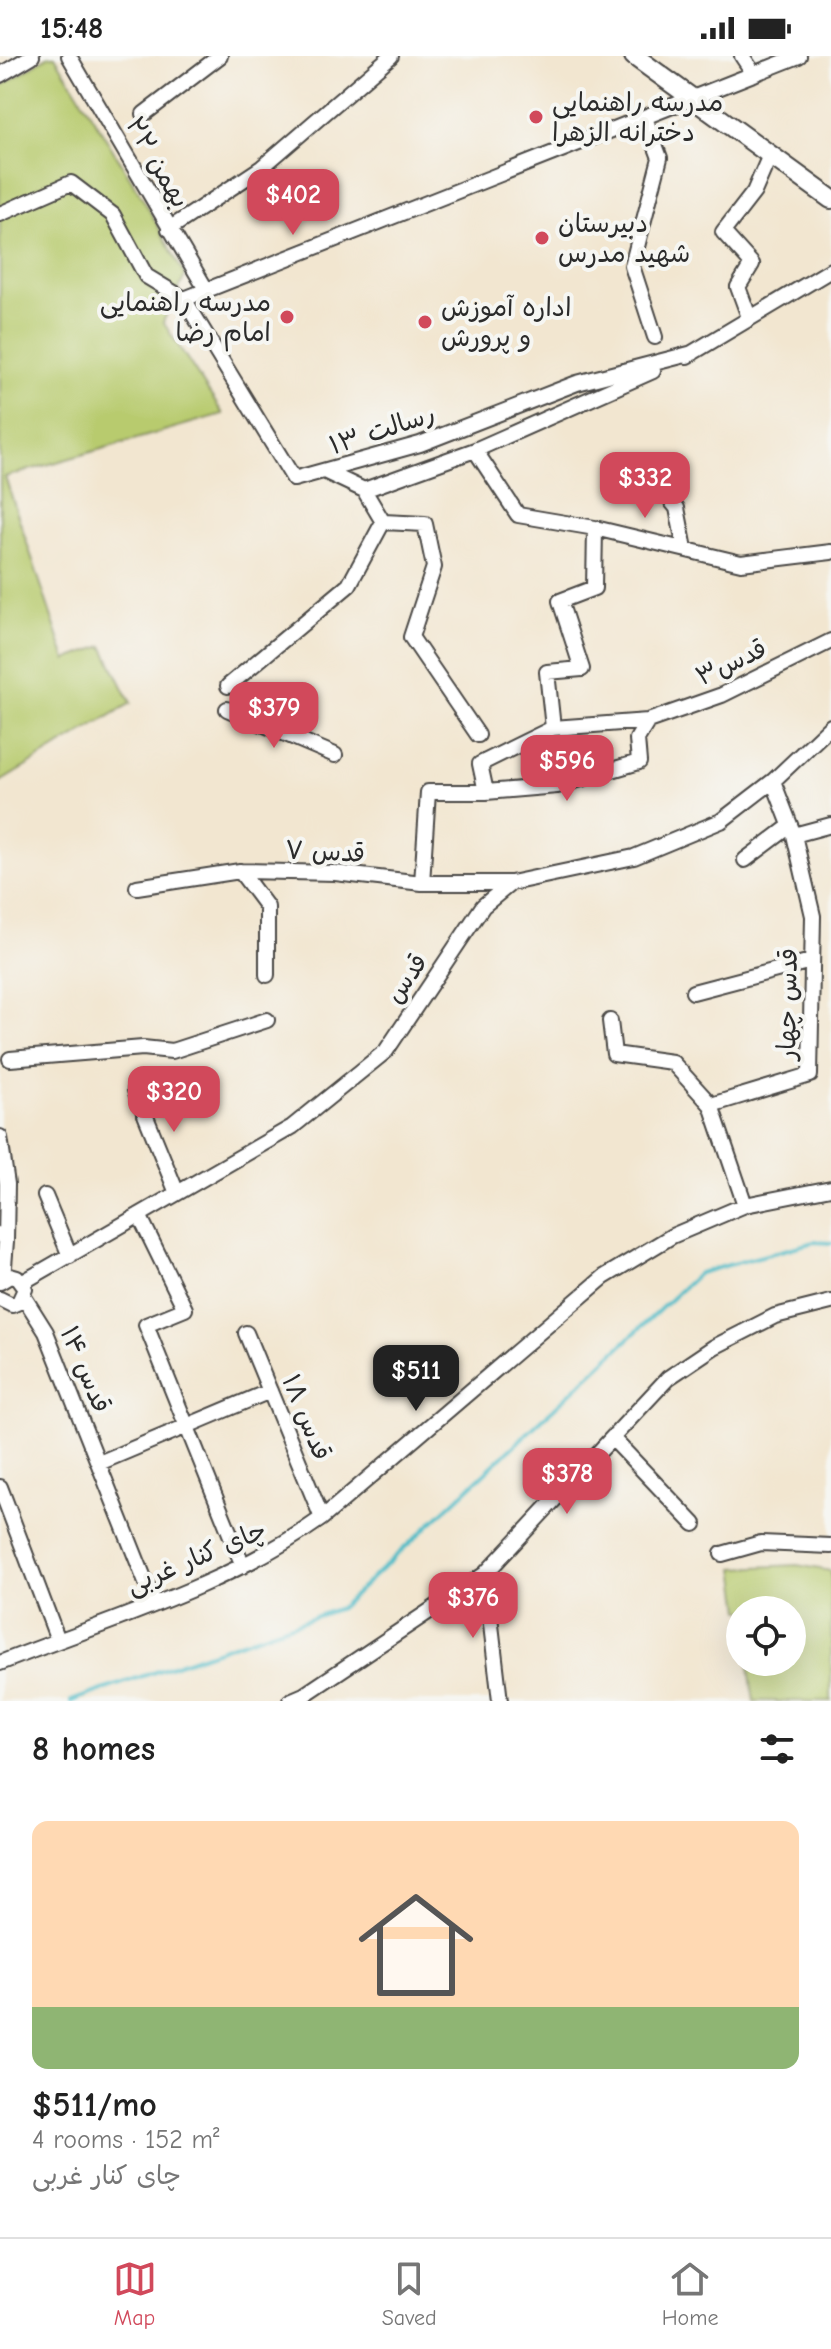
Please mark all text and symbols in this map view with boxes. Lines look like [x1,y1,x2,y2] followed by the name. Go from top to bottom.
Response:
[40,11,103,46] text: 15:48
[552,88,723,148] place label: مدرسه راهنمایی دخترانه الزهرا
[527,108,545,126] marker: مدرسه راهنمایی دخترانه الزهرا
[119,112,195,213] street label: ۲۲ بهمن
[246,169,340,237] pin: $402
[265,180,321,210] text: $402
[558,209,690,269] place label: دبیرستان شهید مدرس
[533,229,551,247] marker: دبیرستان شهید مدرس
[100,288,271,352] place label: مدرسه راهنمایی امام رضا
[441,293,572,354] place label: اداره آموزش و پرورش
[278,308,296,326] marker: مدرسه راهنمایی امام رضا
[416,313,434,331] marker: اداره آموزش و پرورش
[326,399,439,461] street label: رسالت ۱۳
[598,452,692,520] pin: $332
[618,463,672,493] text: $332
[691,634,772,692] street label: قدس۳
[227,682,321,750] pin: $379
[247,693,301,723] text: $379
[520,735,614,803] pin: $596
[539,746,595,776] text: $596
[284,835,366,869] street label: قدس ۷
[379,948,434,1009] street label: قدس
[772,948,804,1062] street label: قدس چهار
[127,1066,221,1134] pin: $320
[146,1077,202,1107] text: $320
[54,1322,117,1417] street label: قدس ۱۴
[369,1345,463,1413] pin: $511
[391,1356,441,1386] text: $511
[275,1370,337,1465] street label: قدس ۱۸
[520,1448,614,1516] pin: $378
[541,1459,593,1489] text: $378
[122,1515,271,1602] street label: چای کنار غربی
[426,1572,520,1640] pin: $376
[447,1583,499,1613] text: $376
[726,1596,806,1676] map controls
[726,1596,806,1676] button: locate
[755,1727,799,1771] icon: filters
[32,1729,155,1769] text: 8 homes
[344,1873,488,2017] icon: home
[32,2085,157,2125] text: $511/mo
[32,2125,220,2155] text: 4 rooms · 152 m²
[32,2161,181,2191] text: چای کنار غربی
[113,2257,157,2331] tab: Map
[382,2257,437,2331] tab: Saved
[662,2257,718,2331] tab: Home

